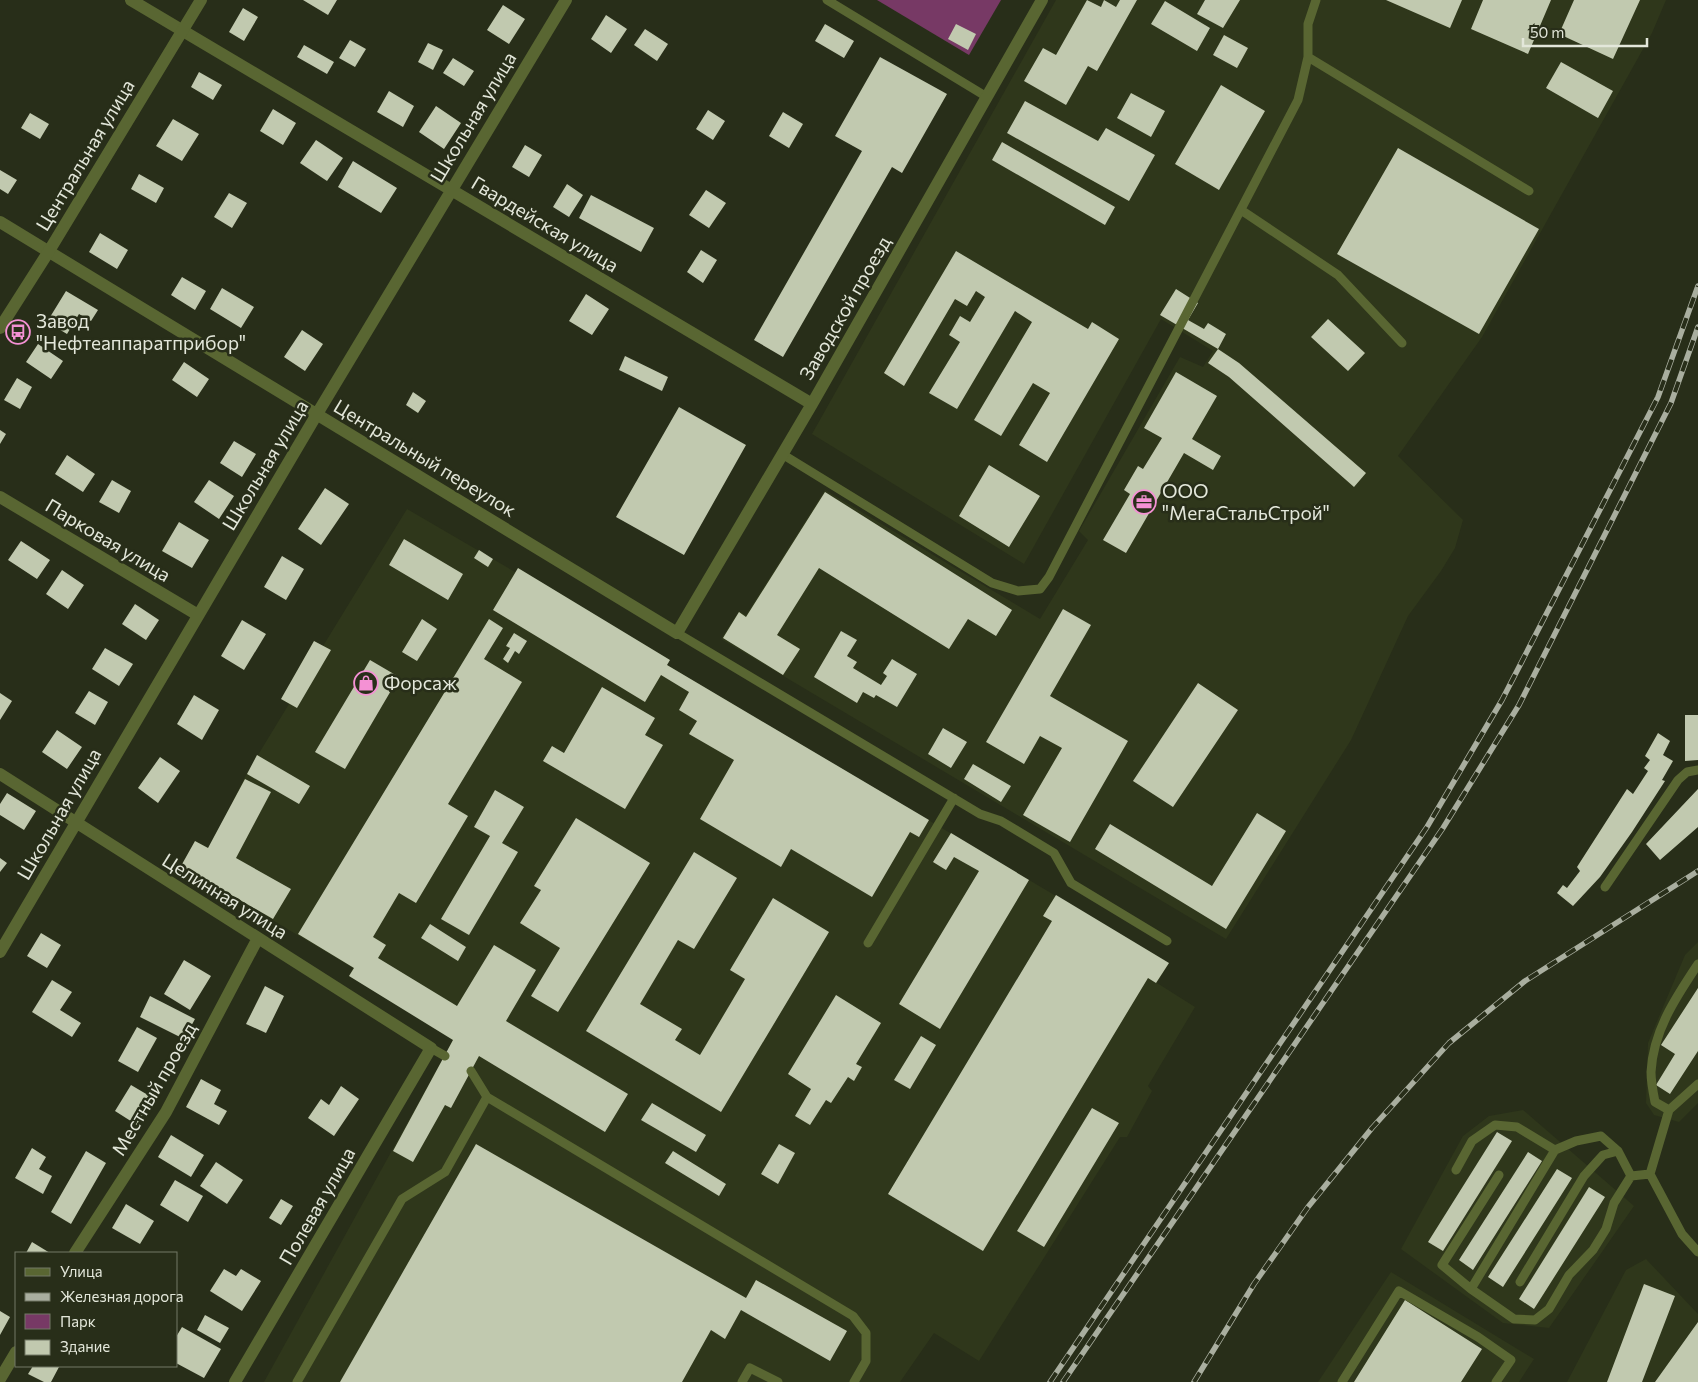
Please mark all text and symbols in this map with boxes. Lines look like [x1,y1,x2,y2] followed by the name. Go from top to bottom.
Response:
[1523,15,1647,47] scale bar
[1530,23,1564,41] text: 50 m
[425,47,520,186] street label: Школьная улица
[30,75,139,235] street label: Центральная улица
[468,171,623,277] street label: Гвардейская улица
[794,232,895,384] street label: Заводской проезд
[36,309,246,354] place label: Завод "Нефтеаппаратприбор"
[5,319,31,345] bus stop icon: Завод "Нефтеаппаратприбор"
[330,394,521,521] street label: Центральный переулок
[217,395,312,534] street label: Школьная улица
[1162,479,1330,524] place label: ООО "МегаСтальСтрой"
[1131,489,1157,515] office icon: ООО "МегаСтальСтрой"
[42,493,175,586] street label: Парковая улица
[353,670,379,696] shop icon: Форсаж
[384,671,457,694] place label: Форсаж
[12,744,105,884] street label: Школьная улица
[158,848,292,943] street label: Целинная улица
[106,1018,201,1159] street label: Местный проезд
[274,1143,360,1269] street label: Полевая улица
[15,1252,178,1367] legend
[60,1262,102,1280] text: Улица
[60,1287,184,1305] text: Железная дорога
[60,1312,96,1330] text: Парк
[60,1337,110,1355] text: Здание

